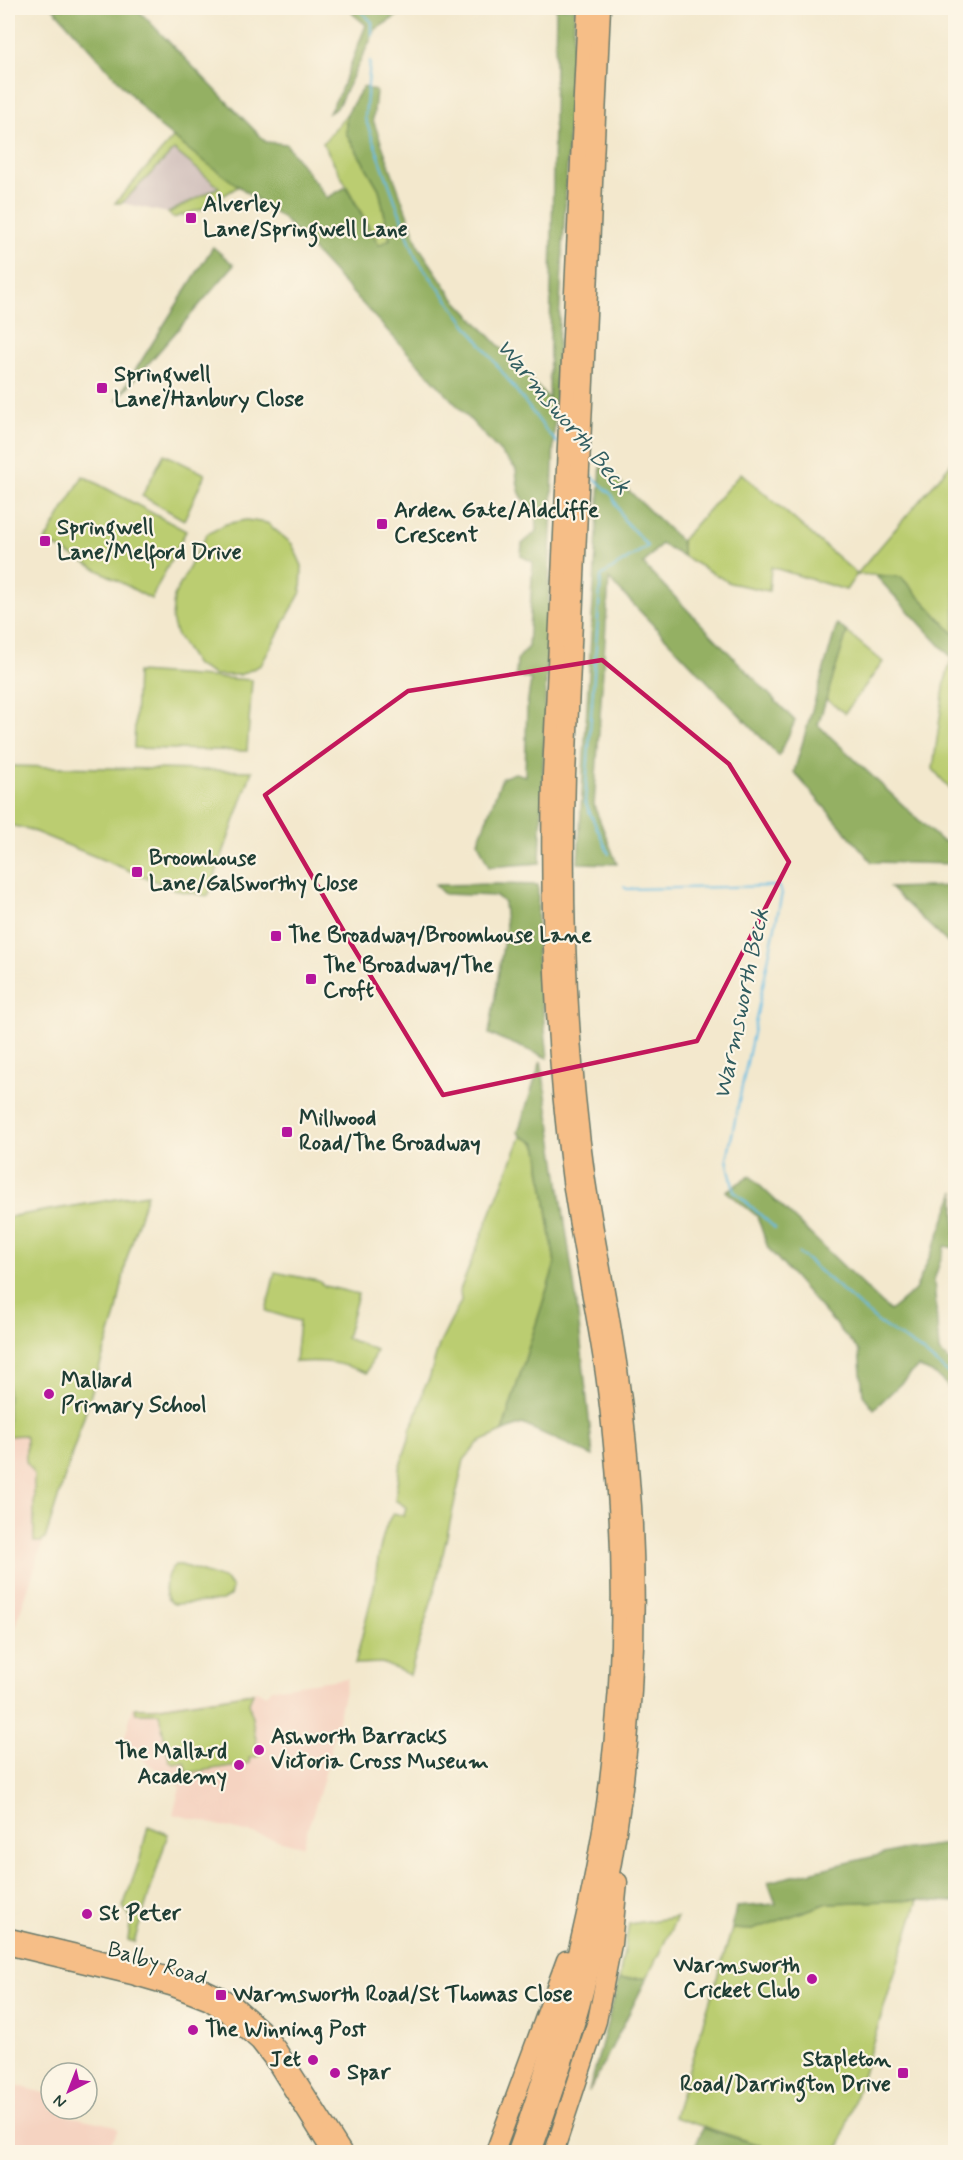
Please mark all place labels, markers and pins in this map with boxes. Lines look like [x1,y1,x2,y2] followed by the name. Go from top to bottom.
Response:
[203,191,408,248] place label: Alverley Lane/Springwell Lane
[184,211,198,225] marker: Alverley Lane/Springwell Lane
[114,361,304,414] place label: Springwell Lane/Hanbury Close
[95,381,109,395] marker: Springwell Lane/Hanbury Close
[394,497,599,550] place label: Arden Gate/Aldcliffe Crescent
[57,514,242,569] place label: Springwell Lane/Melford Drive
[375,517,389,531] marker: Arden Gate/Aldcliffe Crescent
[38,534,52,548] marker: Springwell Lane/Melford Drive
[149,845,358,899] place label: Broomhouse Lane/Galsworthy Close
[130,865,144,879] marker: Broomhouse Lane/Galsworthy Close
[288,922,592,950] place label: The Broadway/Broomhouse Lane
[269,929,283,943] marker: The Broadway/Broomhouse Lane
[323,952,494,1005] place label: The Broadway/The Croft
[304,972,318,986] marker: The Broadway/The Croft
[299,1105,481,1158] place label: Millwood Road/The Broadway
[280,1125,294,1139] marker: Millwood Road/The Broadway
[61,1367,206,1420] place label: Mallard Primary School
[42,1387,56,1401] marker: Mallard Primary School
[271,1723,489,1776] place label: Ashworth Barracks Victoria Cross Museum
[115,1738,227,1792] place label: The Mallard Academy
[252,1743,266,1757] marker: Ashworth Barracks Victoria Cross Museum
[232,1758,246,1772] marker: The Mallard Academy
[99,1900,182,1928] place label: St Peter
[80,1907,94,1921] marker: St Peter
[673,1952,800,2005] place label: Warmsworth Cricket Club
[805,1972,819,1986] marker: Warmsworth Cricket Club
[232,1981,573,2009] place label: Warmsworth Road/St Thomas Close
[214,1988,228,2002] marker: Warmsworth Road/St Thomas Close
[205,2016,367,2045] place label: The Winning Post
[186,2023,200,2037] marker: The Winning Post
[270,2046,301,2074] place label: Jet
[680,2046,892,2103] place label: Stapleton Road/Darrington Drive
[306,2053,320,2067] marker: Jet
[347,2059,391,2087] place label: Spar
[328,2066,342,2080] marker: Spar
[896,2066,910,2080] marker: Stapleton Road/Darrington Drive

